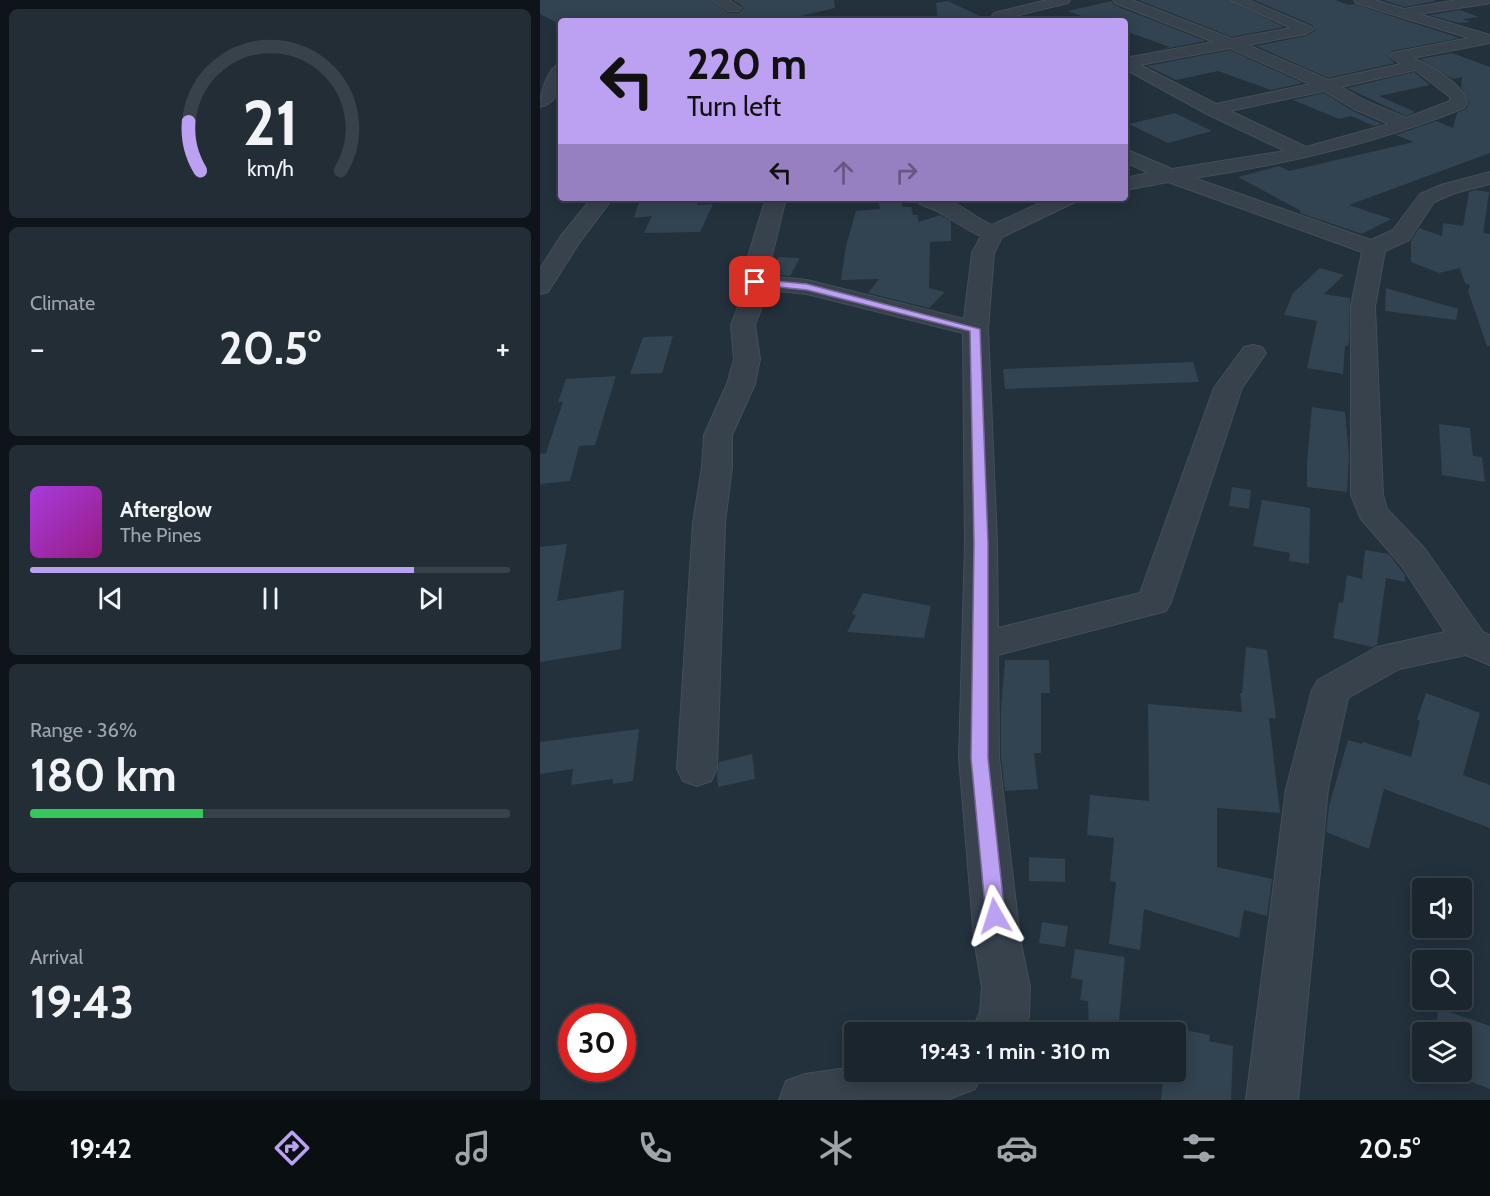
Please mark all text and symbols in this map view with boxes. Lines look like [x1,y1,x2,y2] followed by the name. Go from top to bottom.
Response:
[687,38,807,90] text: 220 m
[588,42,666,120] icon: left
[242,85,298,161] text: 21
[687,90,781,123] text: Turn left
[247,155,293,181] text: km/h
[764,156,797,189] icon: left
[827,156,860,189] icon: ahead
[890,156,923,189] icon: right
[729,256,780,307] pin
[738,265,771,298] icon: arrive
[30,291,95,315] text: Climate
[219,321,321,375] text: 20.5°
[30,328,45,368] text: −
[495,328,510,368] text: +
[120,496,212,523] text: Afterglow
[120,523,201,547] text: The Pines
[94,582,127,615] icon: previous
[254,582,287,615] icon: pause
[414,582,447,615] icon: next
[30,718,137,742] text: Range · 36%
[30,748,177,802] text: 180 km
[1412,878,1472,1082] map controls
[1412,878,1472,938] button: sound
[963,884,1027,948] position arrow
[30,945,83,969] text: Arrival
[1412,950,1472,1010] button: search
[30,975,134,1029] text: 19:43
[558,1004,636,1082] speed limit sign: 30
[1412,1022,1472,1082] button: layers
[920,1038,1110,1065] text: 19:43 · 1 min · 310 m
[271,1127,313,1169] icon: directions
[452,1127,494,1169] icon: music
[634,1127,676,1169] icon: phone
[815,1127,857,1169] icon: climate
[996,1127,1038,1169] icon: car
[1178,1127,1220,1169] icon: filters
[70,1132,132,1165] text: 19:42
[1359,1132,1420,1165] text: 20.5°

